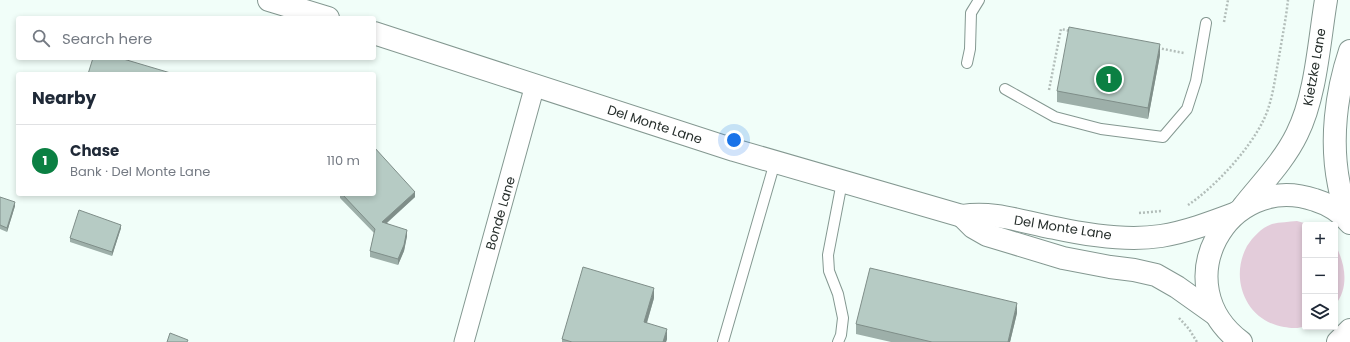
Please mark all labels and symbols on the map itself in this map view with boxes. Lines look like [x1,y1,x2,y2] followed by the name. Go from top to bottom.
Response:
[1298,27,1331,107] street label: Kietzke Lane
[1096,64,1122,94] pin: 1
[605,100,705,149] street label: Del Monte Lane
[724,130,744,150] your location
[481,174,520,252] street label: Bonde Lane
[1013,210,1113,245] street label: Del Monte Lane

